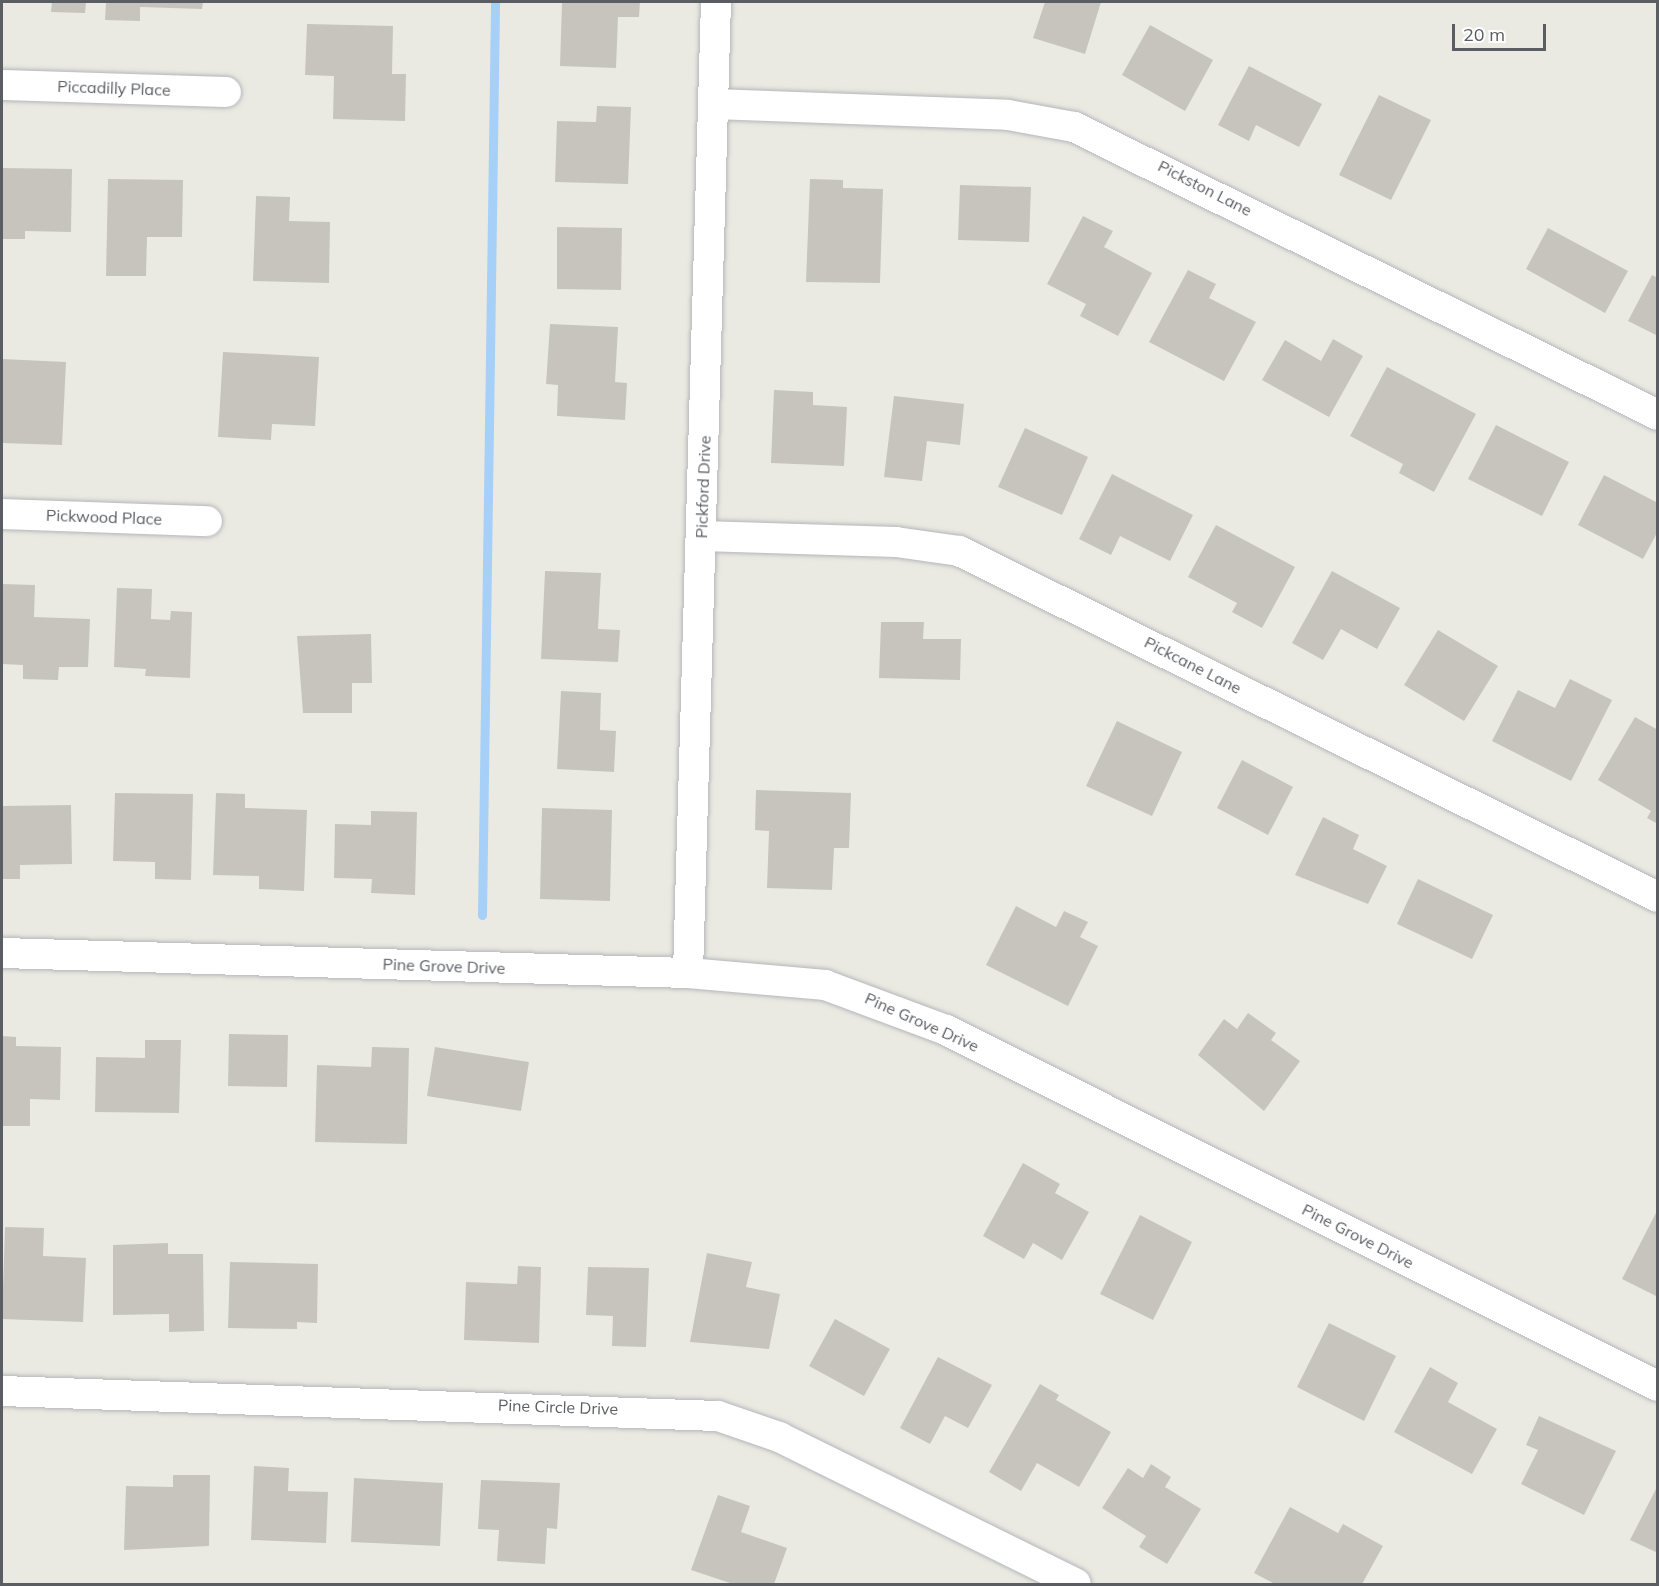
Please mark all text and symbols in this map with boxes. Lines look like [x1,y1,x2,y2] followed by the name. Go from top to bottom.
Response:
[1455,12,1550,50] scale bar
[1463,23,1505,46] text: 20 m
[57,76,171,100] street label: Piccadilly Place
[1155,156,1255,220] street label: Pickston Lane
[692,435,714,539] street label: Pickford Drive
[46,505,162,529] street label: Pickwood Place
[1141,632,1245,698] street label: Pickcane Lane
[382,954,506,978] street label: Pine Grove Drive
[862,988,982,1056] street label: Pine Grove Drive
[1299,1200,1417,1272] street label: Pine Grove Drive
[498,1395,618,1419] street label: Pine Circle Drive

